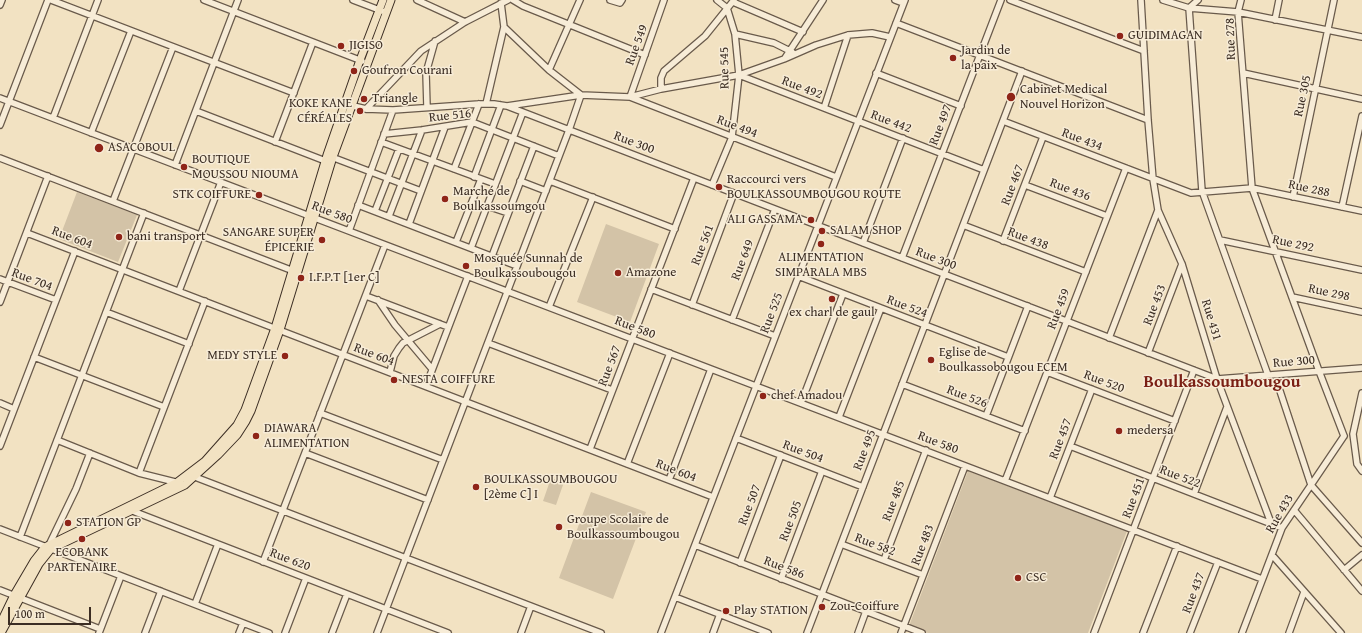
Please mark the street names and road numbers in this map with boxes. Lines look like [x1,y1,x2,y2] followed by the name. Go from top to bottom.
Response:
[1222,18,1240,60] street label: Rue 278
[622,22,652,68] street label: Rue 549
[717,47,733,89] street label: Rue 545
[779,73,825,103] street label: Rue 492
[1291,74,1315,118] street label: Rue 305
[926,102,956,148] street label: Rue 497
[428,106,472,126] street label: Rue 516
[868,107,914,137] street label: Rue 442
[714,112,760,142] street label: Rue 494
[1059,125,1105,155] street label: Rue 434
[611,128,657,158] street label: Rue 300
[998,162,1028,208] street label: Rue 467
[1047,175,1093,205] street label: Rue 436
[1287,177,1331,201] street label: Rue 288
[309,198,355,228] street label: Rue 580
[688,222,718,268] street label: Rue 561
[49,223,95,253] street label: Rue 604
[1005,224,1051,254] street label: Rue 438
[1271,232,1315,256] street label: Rue 292
[728,237,758,283] street label: Rue 649
[913,244,959,274] street label: Rue 300
[9,265,55,295] street label: Rue 704
[1307,281,1351,305] street label: Rue 298
[1140,282,1170,328] street label: Rue 453
[1044,286,1074,332] street label: Rue 459
[757,290,787,336] street label: Rue 525
[884,292,930,322] street label: Rue 524
[1197,298,1225,342] street label: Rue 431
[612,313,658,343] street label: Rue 580
[351,340,397,370] street label: Rue 604
[595,343,625,389] street label: Rue 567
[1272,352,1316,372] street label: Rue 300
[1081,367,1127,397] street label: Rue 520
[944,382,990,412] street label: Rue 526
[1046,416,1076,462] street label: Rue 457
[850,427,880,473] street label: Rue 495
[915,428,961,458] street label: Rue 580
[780,437,826,467] street label: Rue 504
[653,456,699,486] street label: Rue 604
[1157,462,1203,492] street label: Rue 522
[1119,475,1149,521] street label: Rue 451
[879,478,909,524] street label: Rue 485
[735,482,765,528] street label: Rue 507
[1263,492,1297,536] street label: Rue 433
[776,498,806,544] street label: Rue 505
[908,522,938,568] street label: Rue 483
[852,530,898,560] street label: Rue 582
[267,545,313,575] street label: Rue 620
[761,553,807,583] street label: Rue 586
[1179,570,1209,616] street label: Rue 437

